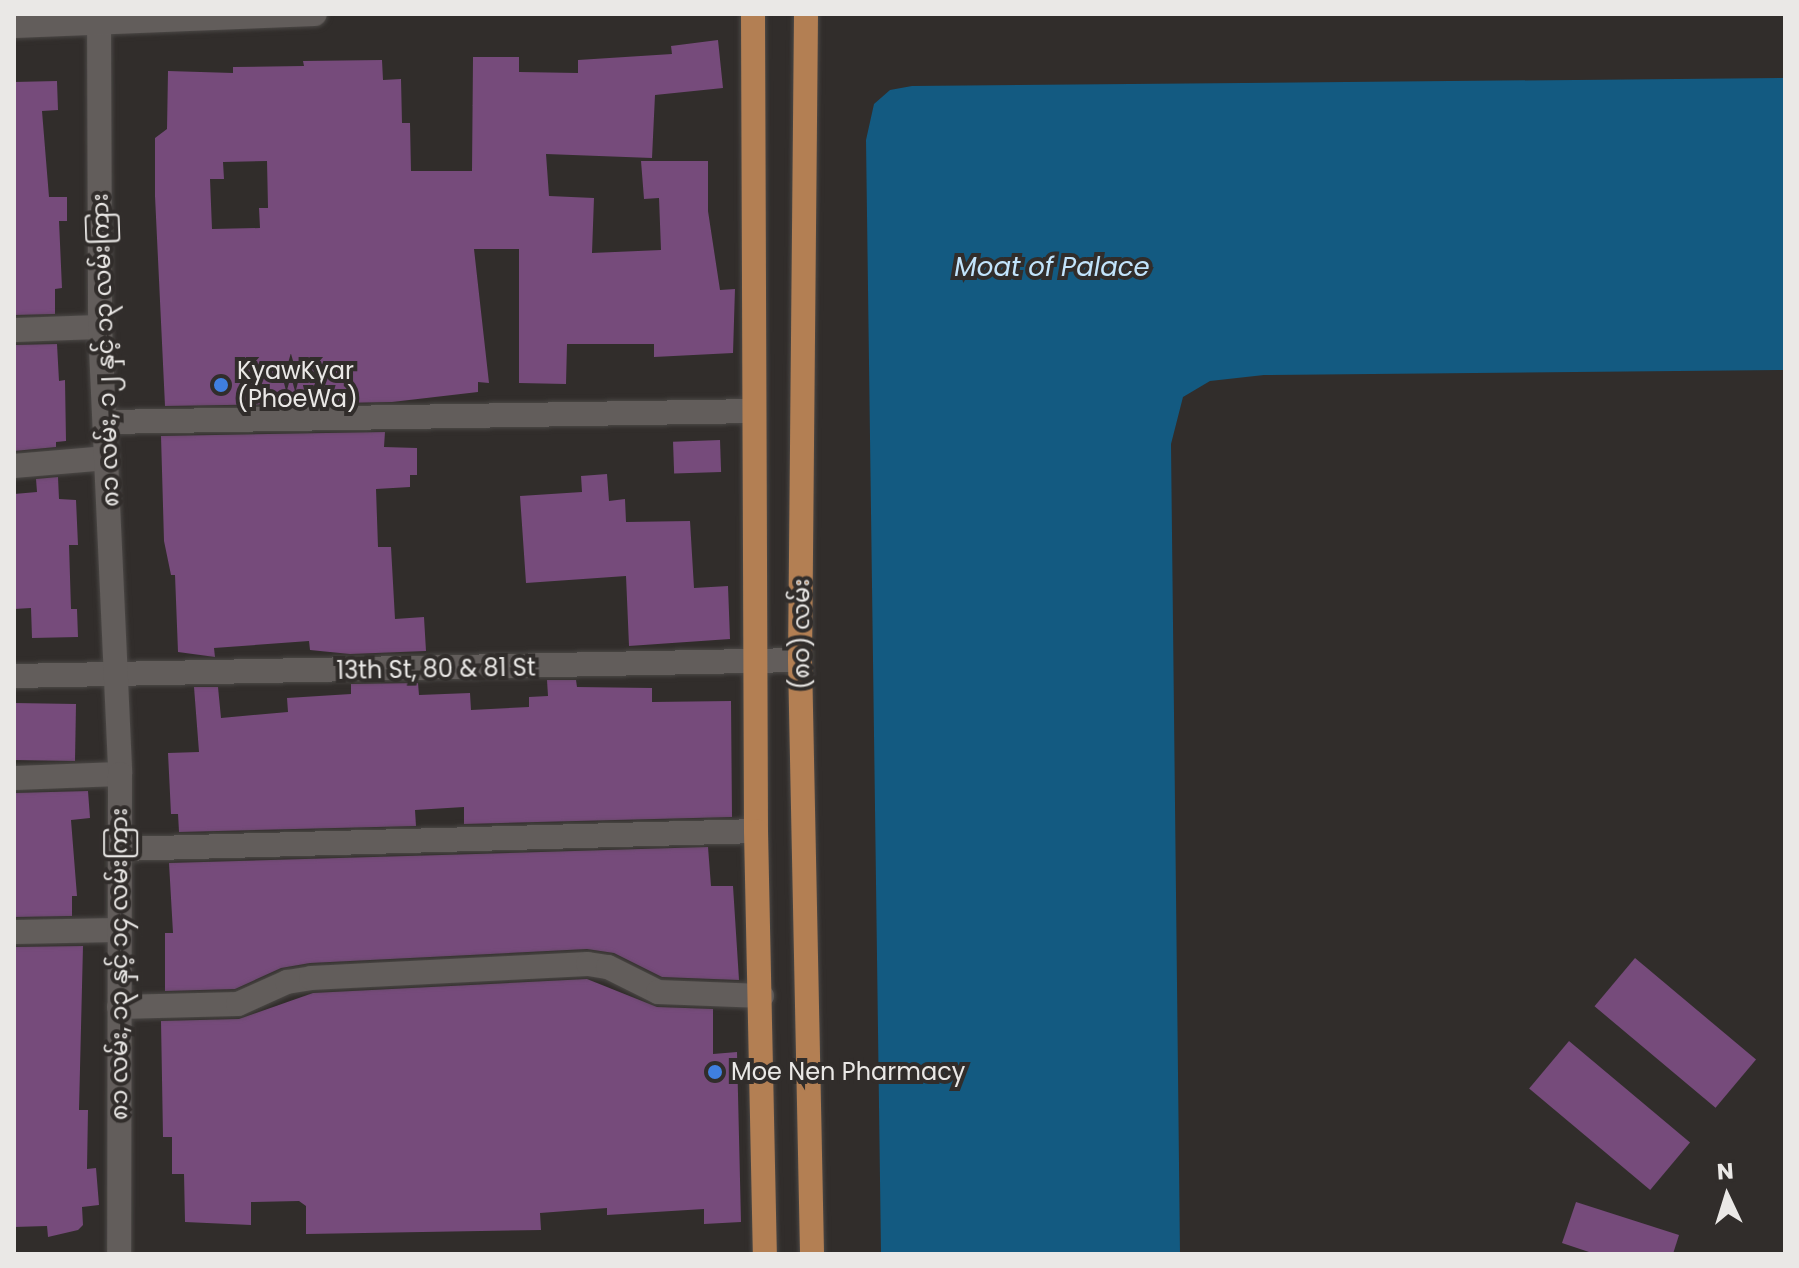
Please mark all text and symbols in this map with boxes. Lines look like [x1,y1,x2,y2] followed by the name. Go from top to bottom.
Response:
[85,193,125,507] street label: ၈၁ လမ်း, ၁၂ နှင့် ၁၃ လမ်းကြား
[954,252,1150,284] water label: Moat of Palace
[237,357,358,413] place label: KyawKyar (PhoeWa)
[212,376,230,394] marker: KyawKyar (PhoeWa)
[787,578,815,690] street label: (၈၀) လမ်း
[336,653,536,685] street label: 13th St, 80 & 81 St
[105,808,133,1120] street label: ၈၁ လမ်း, ၁၃ နှင့် ၁၄ လမ်းကြား
[731,1058,965,1086] place label: Moe Nen Pharmacy
[706,1063,724,1081] marker: Moe Nen Pharmacy
[1687,1156,1767,1236] north arrow
[1716,1156,1735,1188] text: N

